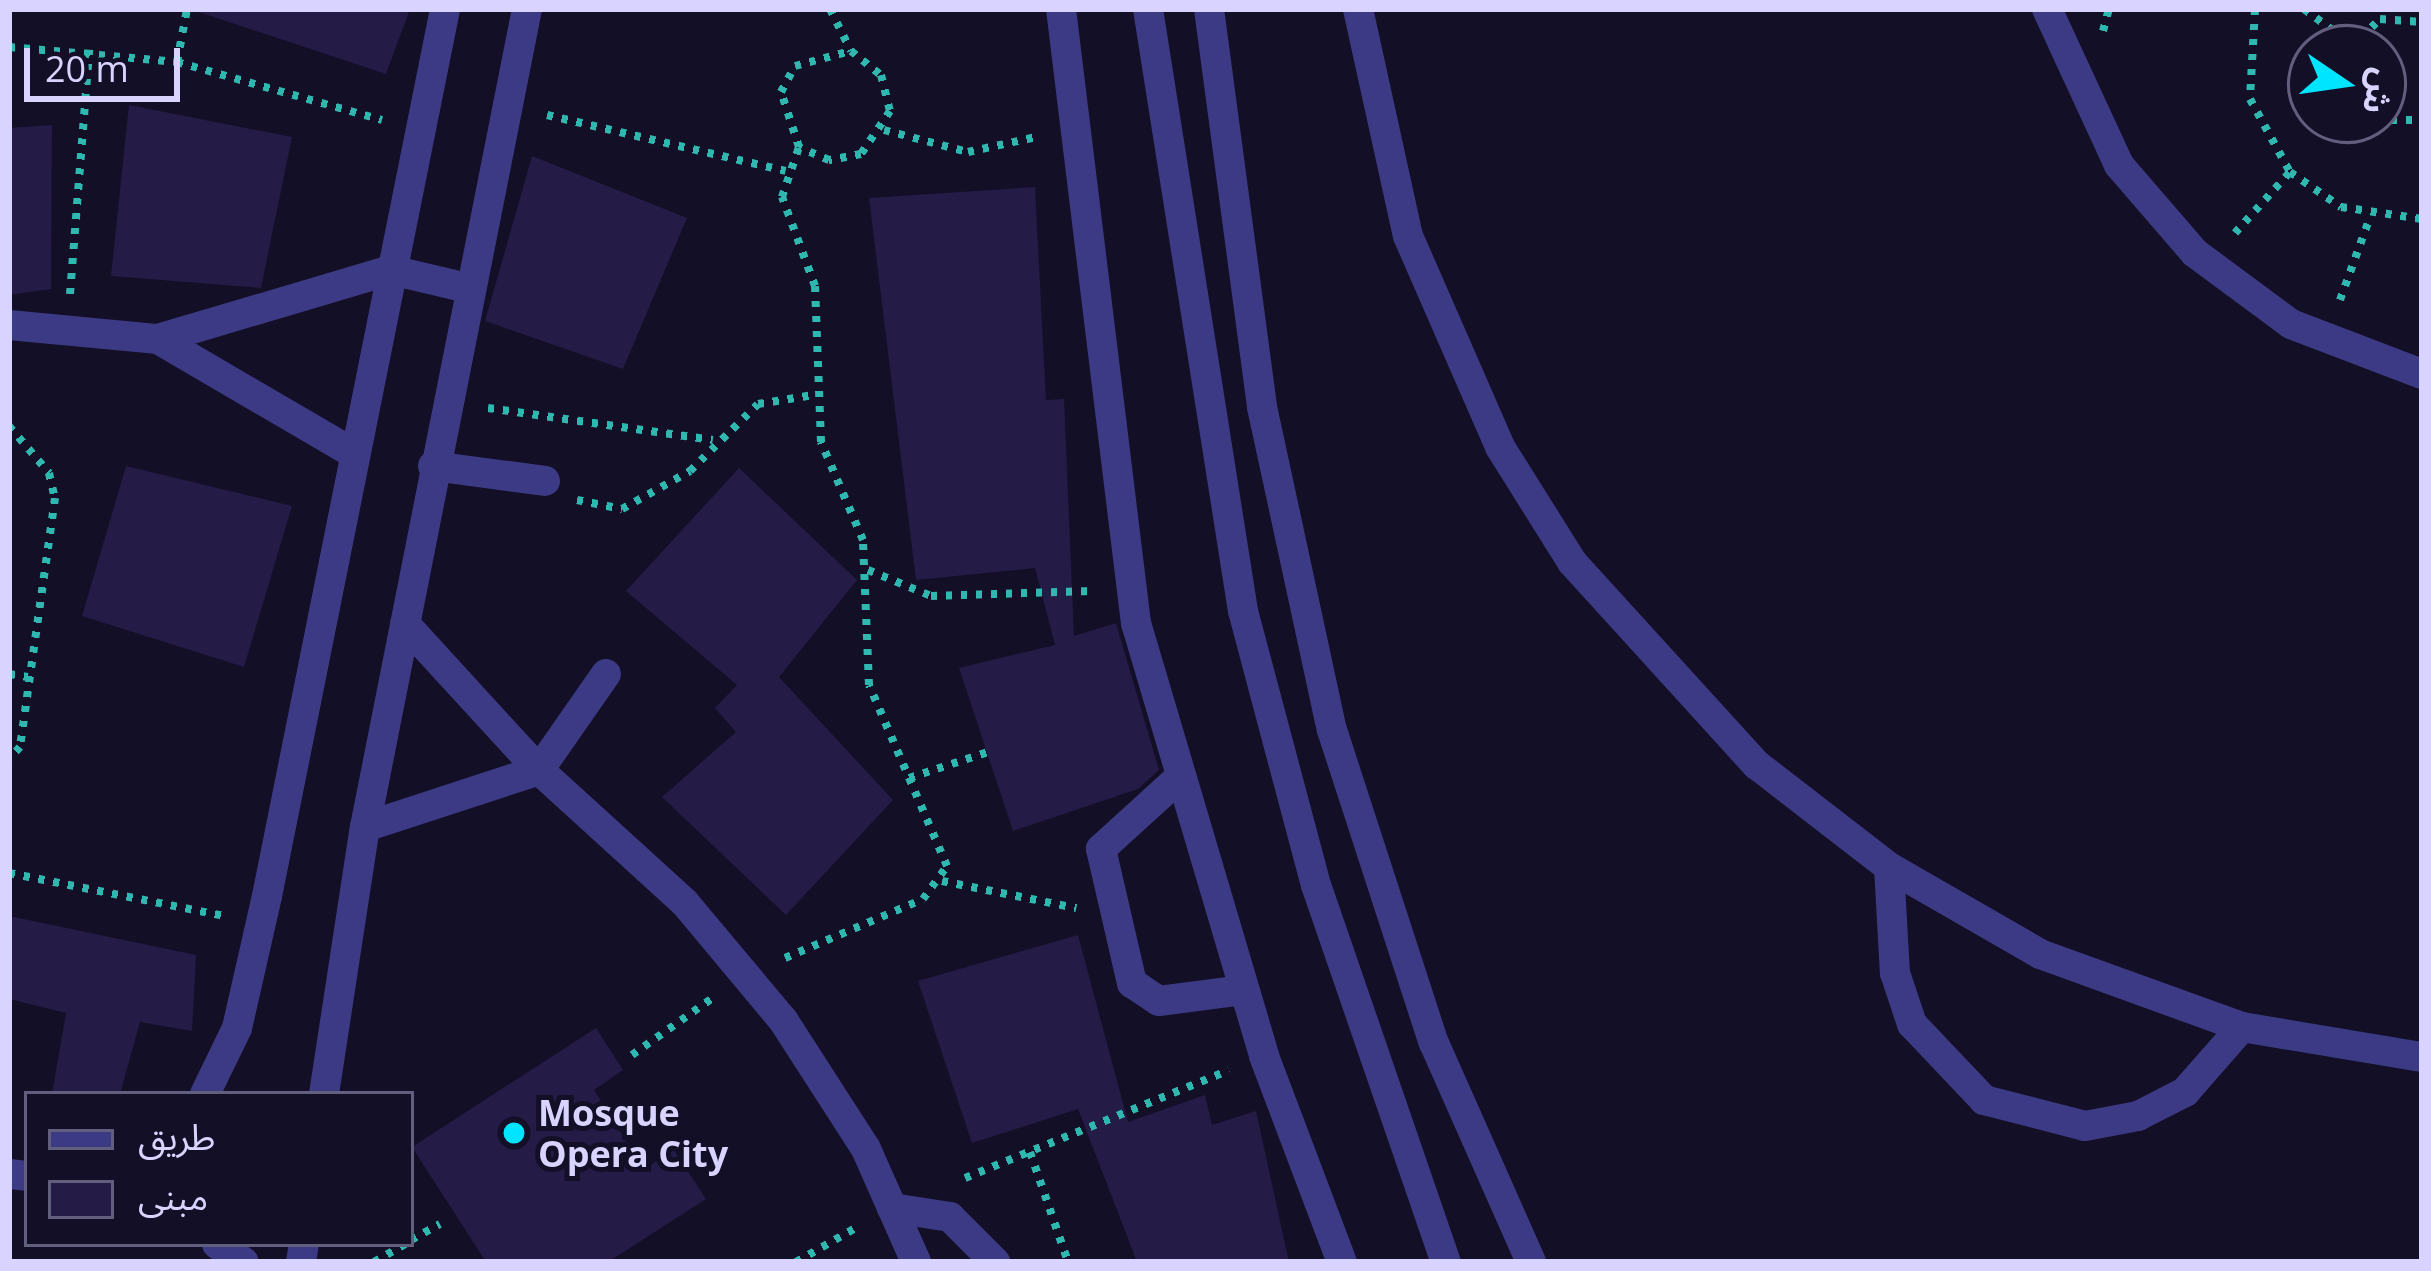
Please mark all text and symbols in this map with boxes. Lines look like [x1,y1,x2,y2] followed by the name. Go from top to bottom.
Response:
[30,24,186,98] scale bar
[2287,24,2407,144] north arrow
[45,44,129,93] text: 20 m
[2353,64,2407,119] text: ش
[538,1090,728,1175] place label: Mosque Opera City
[24,1091,414,1247] legend
[138,1112,215,1161] text: طريق
[501,1120,527,1146] marker: Mosque Opera City
[138,1172,208,1221] text: مبنى

